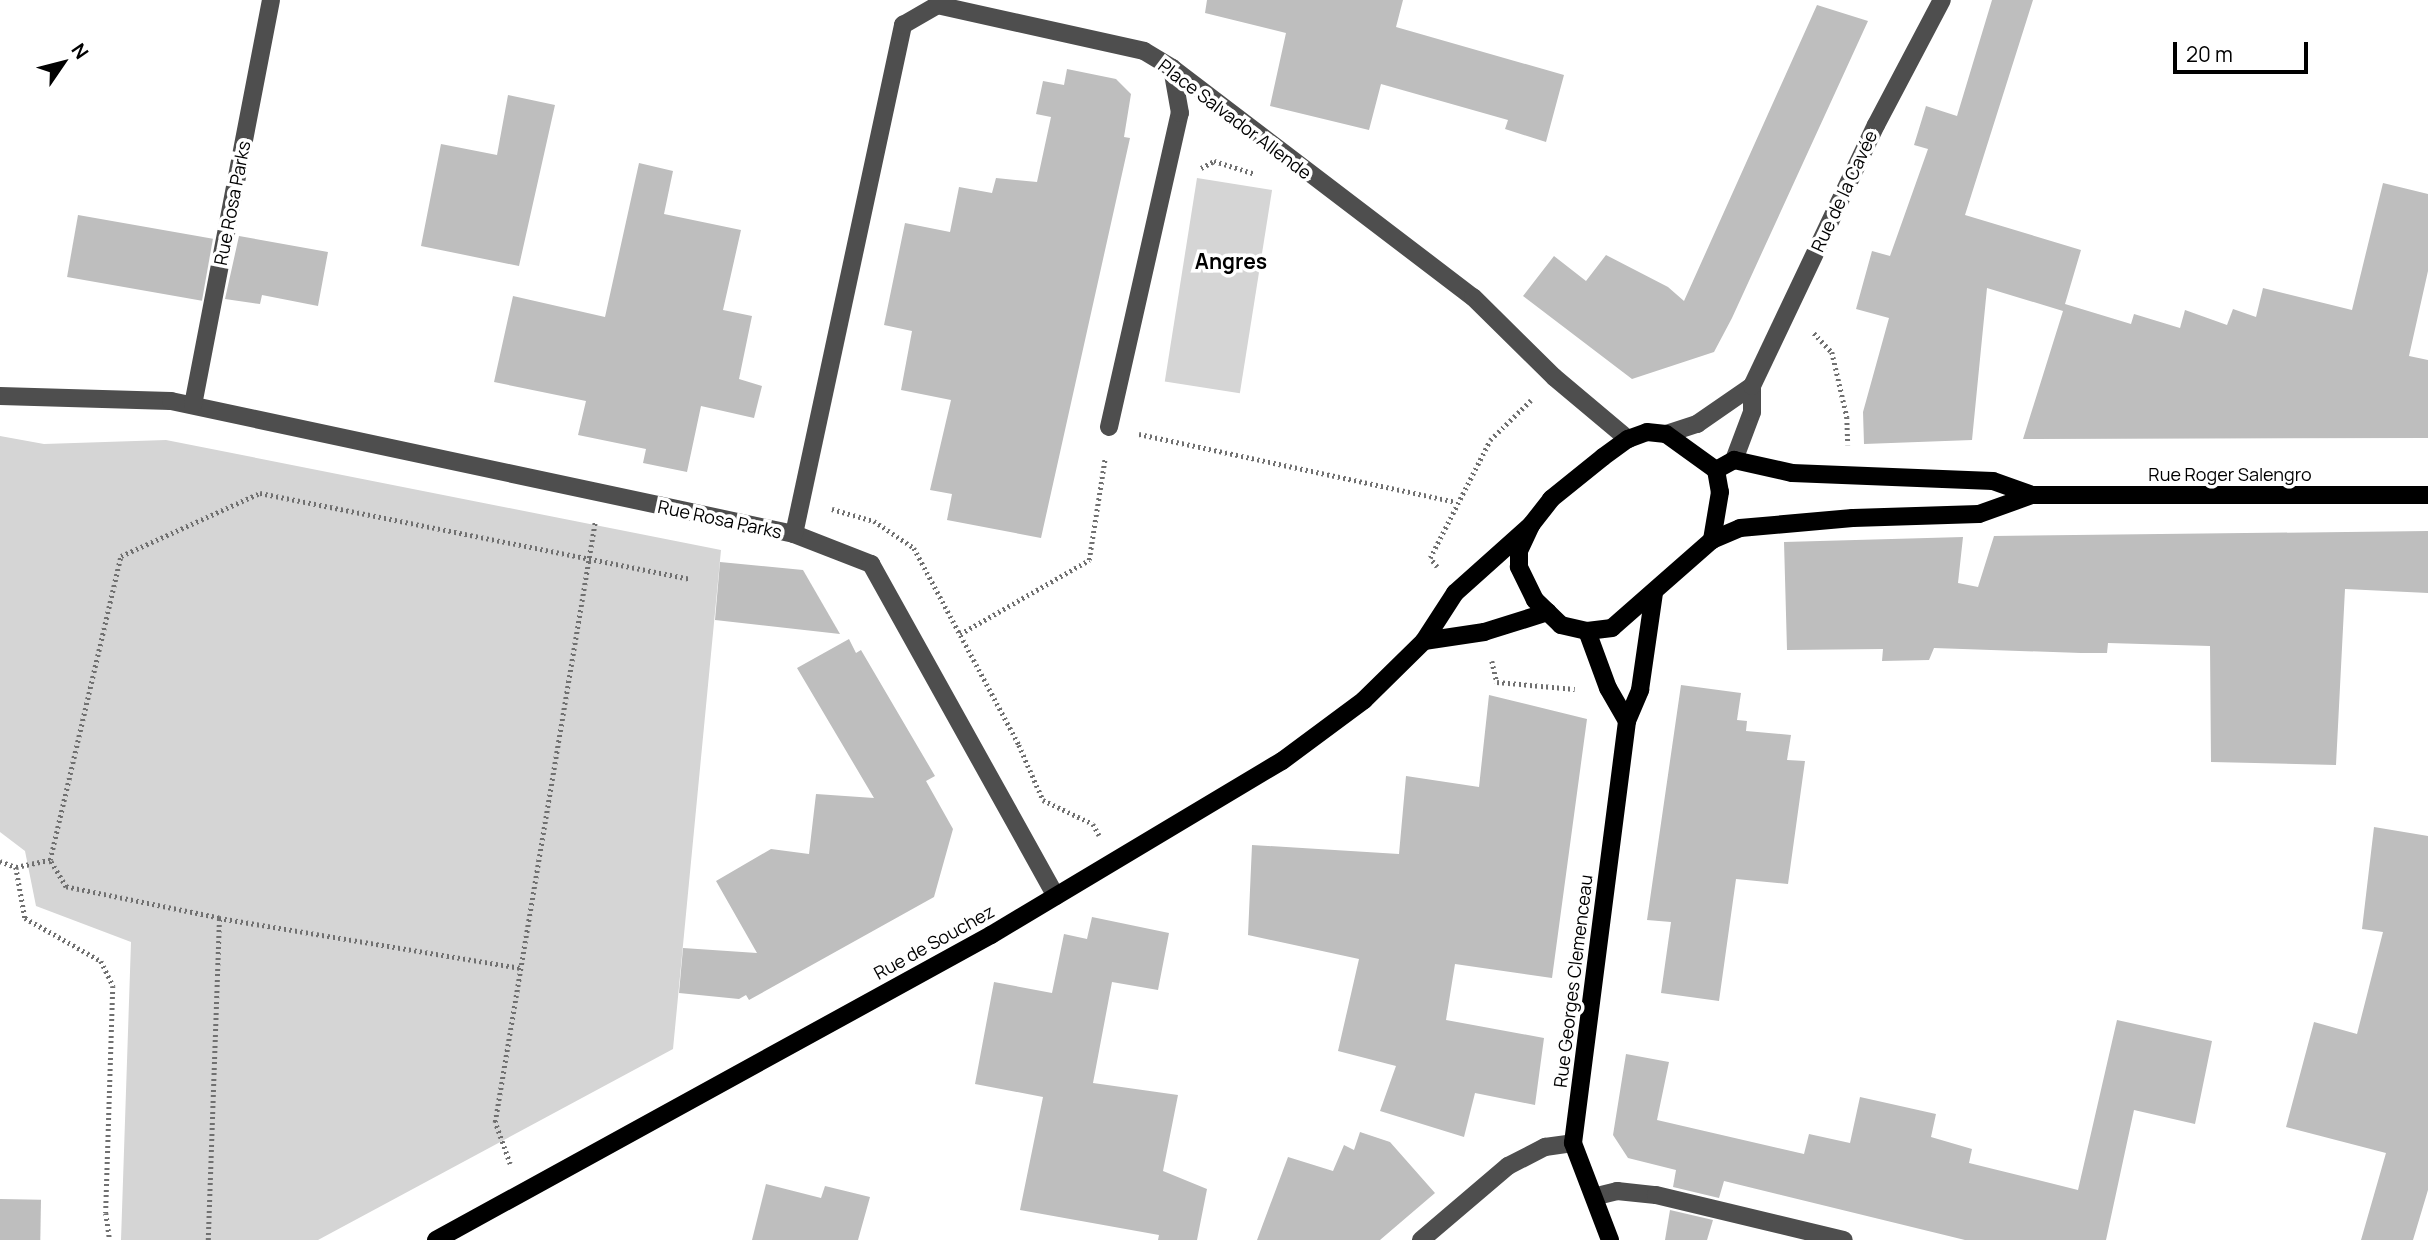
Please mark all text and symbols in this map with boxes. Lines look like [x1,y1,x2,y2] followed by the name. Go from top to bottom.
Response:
[28,28,98,98] north arrow
[2176,28,2311,72] scale bar
[66,38,95,64] text: N
[2186,40,2233,68] text: 20 m
[1154,54,1316,184] street label: Place Salvador Allende
[1806,127,1882,255] street label: Rue de la Cavée
[209,139,255,267] street label: Rue Rosa Parks
[1195,248,1267,274] district label: Angres
[2148,463,2312,485] street label: Rue Roger Salengro
[656,495,784,543] street label: Rue Rosa Parks
[1549,873,1597,1089] street label: Rue Georges Clemenceau
[870,900,998,984] street label: Rue de Souchez

